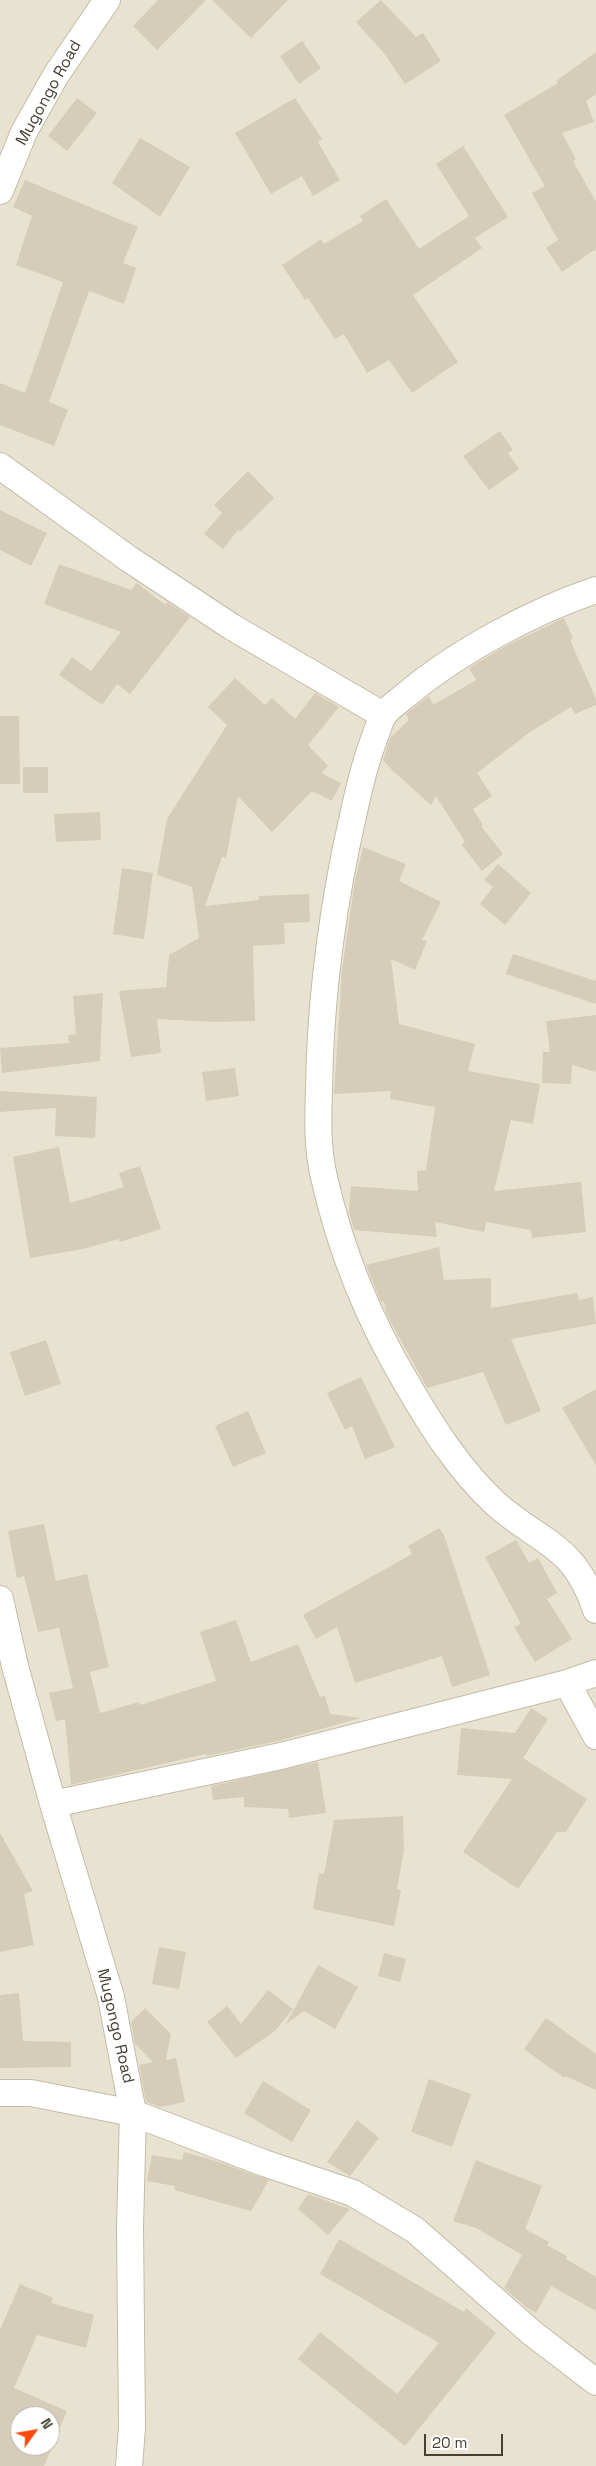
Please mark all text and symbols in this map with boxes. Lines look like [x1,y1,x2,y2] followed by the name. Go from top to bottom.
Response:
[12,37,86,149] street label: Mugongo Road
[92,1967,138,2085] street label: Mugongo Road
[10,2406,60,2456] north arrow
[37,2415,57,2432] text: N
[426,2424,505,2456] scale bar
[432,2433,467,2452] text: 20 m

